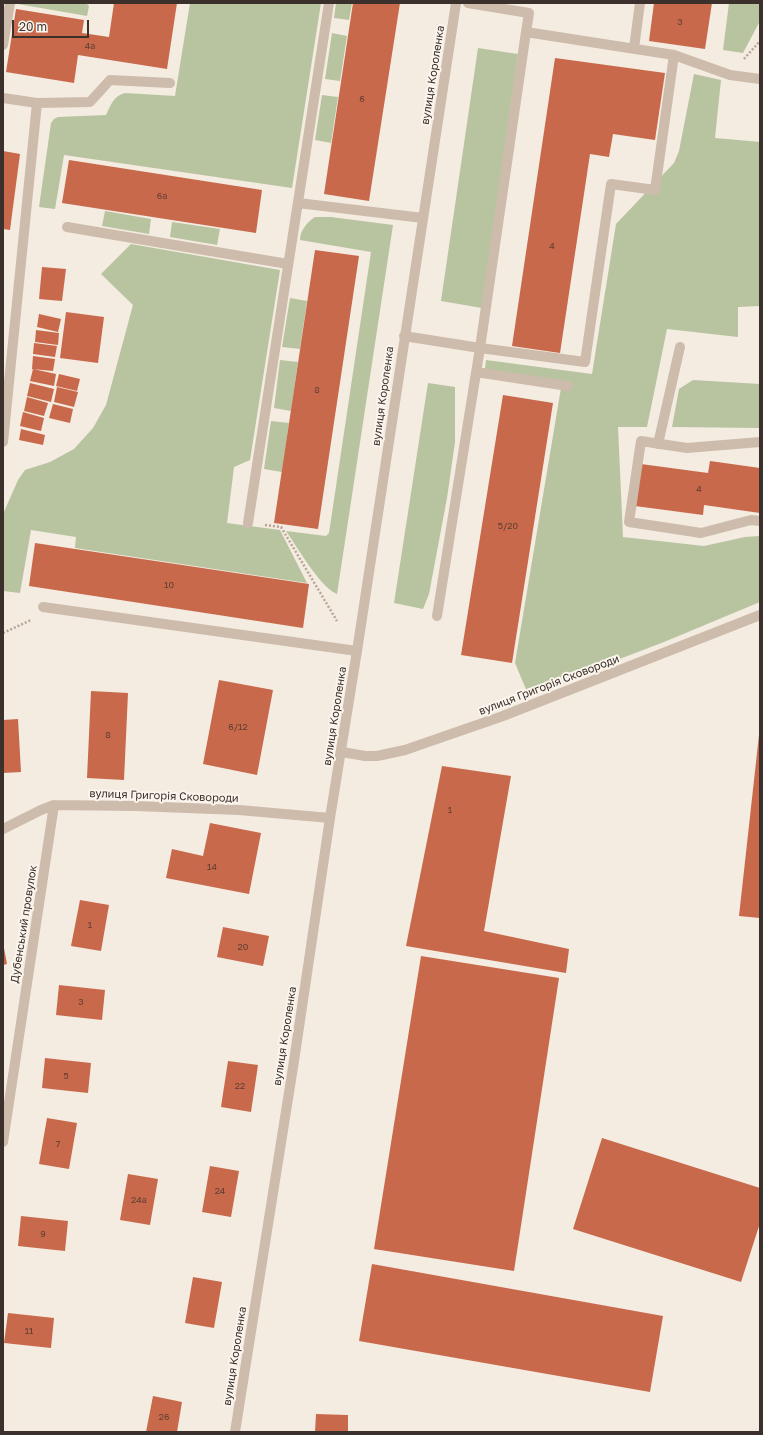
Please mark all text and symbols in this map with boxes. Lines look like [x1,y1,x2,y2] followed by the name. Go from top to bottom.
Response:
[14,12,91,38] scale bar
[677,17,683,27] house number: 3
[19,19,47,34] text: 20 m
[419,24,447,126] street label: вулиця Короленка
[85,41,95,51] house number: 4а
[359,94,365,104] house number: 6
[157,191,167,201] house number: 6а
[549,241,555,251] house number: 4
[369,345,397,447] street label: вулиця Короленка
[314,385,320,395] house number: 8
[696,484,702,494] house number: 4
[498,521,518,531] house number: 5/20
[164,580,174,590] house number: 10
[477,652,621,718] street label: вулиця Григорія Сковороди
[321,665,349,767] street label: вулиця Короленка
[228,722,248,732] house number: 6/12
[105,730,111,740] house number: 8
[89,787,239,805] street label: вулиця Григорія Сковороди
[448,805,452,815] house number: 1
[207,862,217,872] house number: 14
[8,864,40,984] street label: Дубенський провулок
[88,920,92,930] house number: 1
[238,942,248,952] house number: 20
[271,985,299,1087] street label: вулиця Короленка
[78,997,84,1007] house number: 3
[63,1071,69,1081] house number: 5
[235,1081,245,1091] house number: 22
[56,1139,60,1149] house number: 7
[215,1186,225,1196] house number: 24
[131,1195,147,1205] house number: 24а
[40,1229,46,1239] house number: 9
[221,1305,249,1407] street label: вулиця Короленка
[25,1326,33,1336] house number: 11
[159,1412,169,1422] house number: 26

